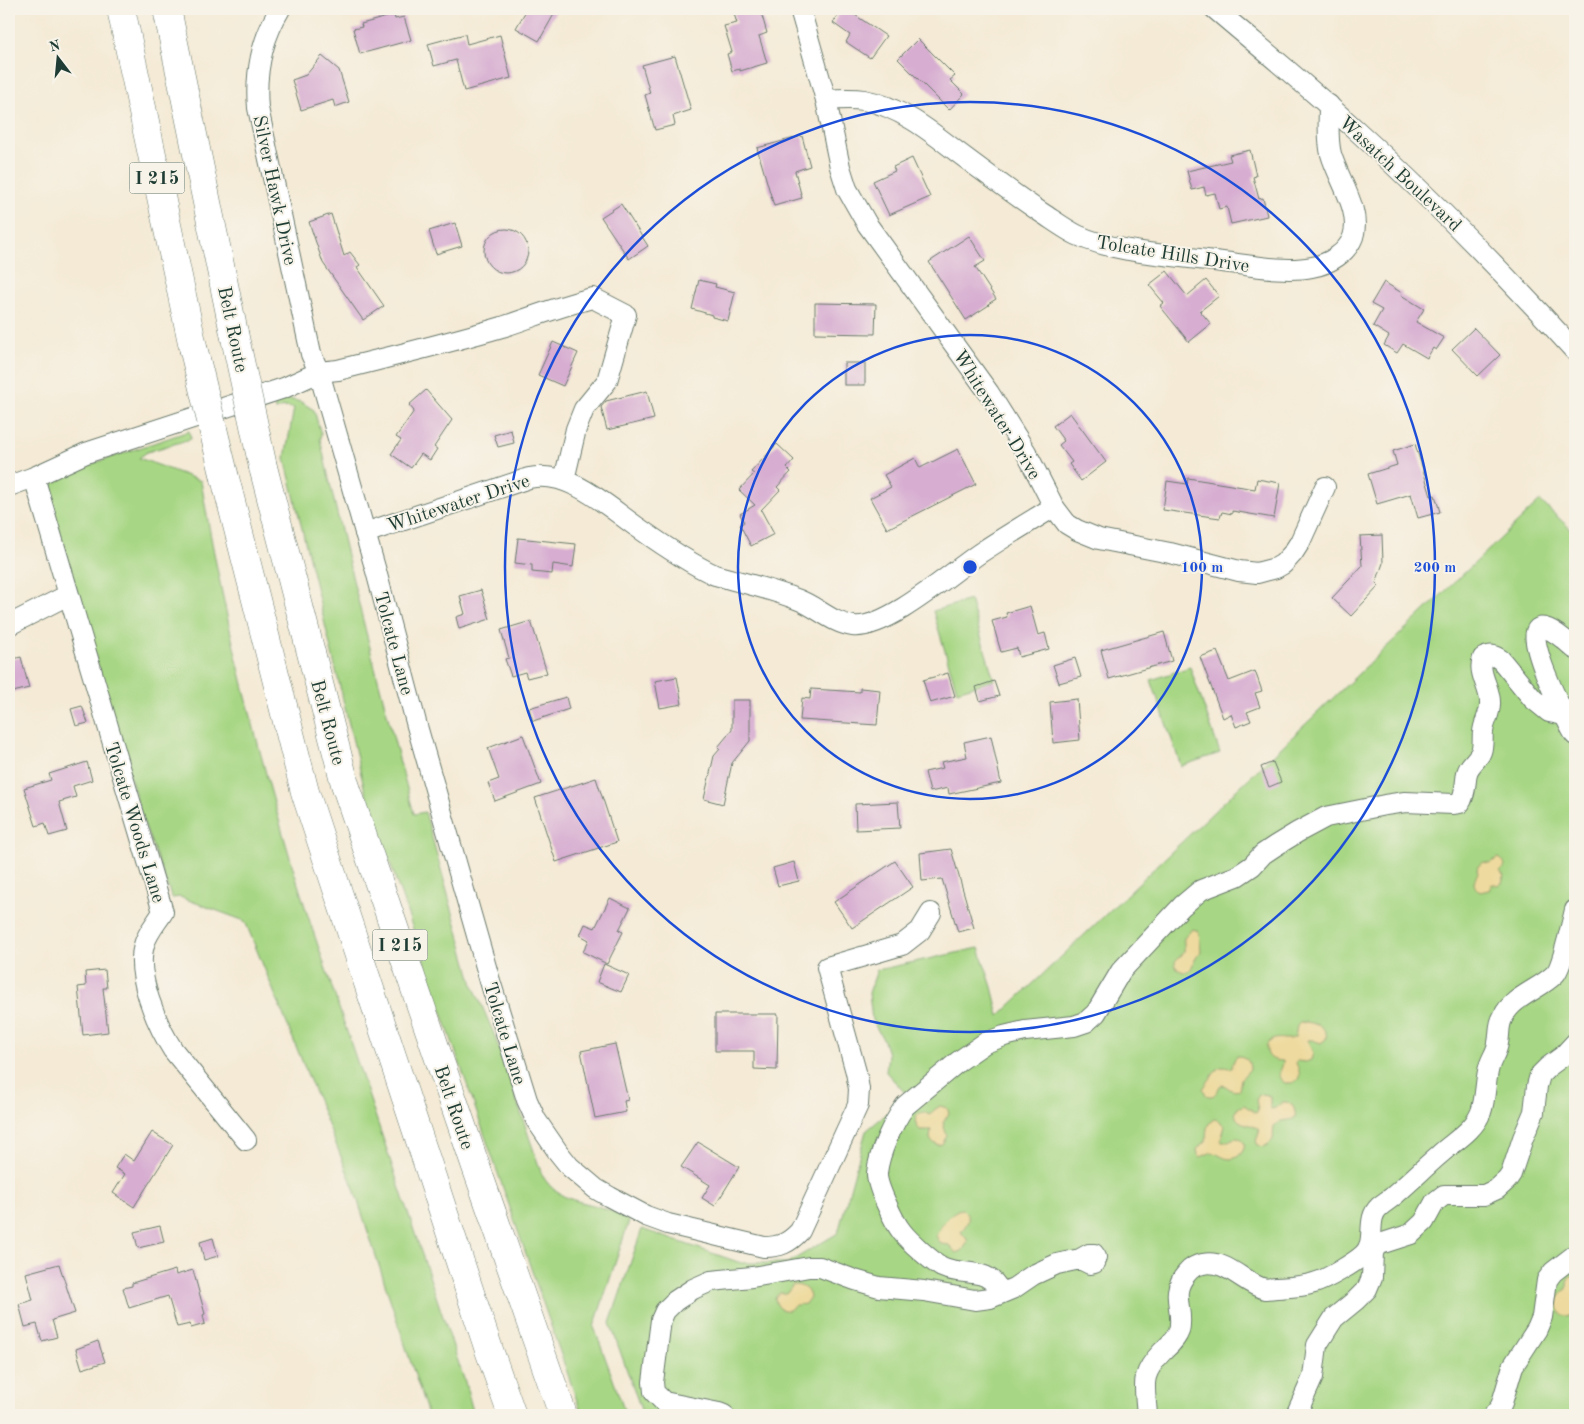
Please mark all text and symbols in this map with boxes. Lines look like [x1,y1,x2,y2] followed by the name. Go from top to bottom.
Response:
[32,32,82,82] north arrow
[48,38,62,55] text: N
[1334,113,1464,236] street label: Wasatch Boulevard
[248,114,299,267] street label: Silver Hawk Drive
[130,162,184,194] road number: I 215
[1095,234,1251,277] street label: Tolcate Hills Drive
[213,285,250,374] street label: Belt Route
[948,347,1043,483] street label: Whitewater Drive
[385,472,532,536] street label: Whitewater Drive
[961,558,979,576] centre of rings
[1181,561,1223,576] text: 100 m
[1414,561,1456,576] text: 200 m
[370,590,416,697] street label: Tolcate Lane
[306,678,347,767] street label: Belt Route
[100,740,167,905] street label: Tolcate Woods Lane
[372,930,428,960] road number: I 215
[479,980,528,1087] street label: Tolcate Lane
[429,1063,476,1152] street label: Belt Route

